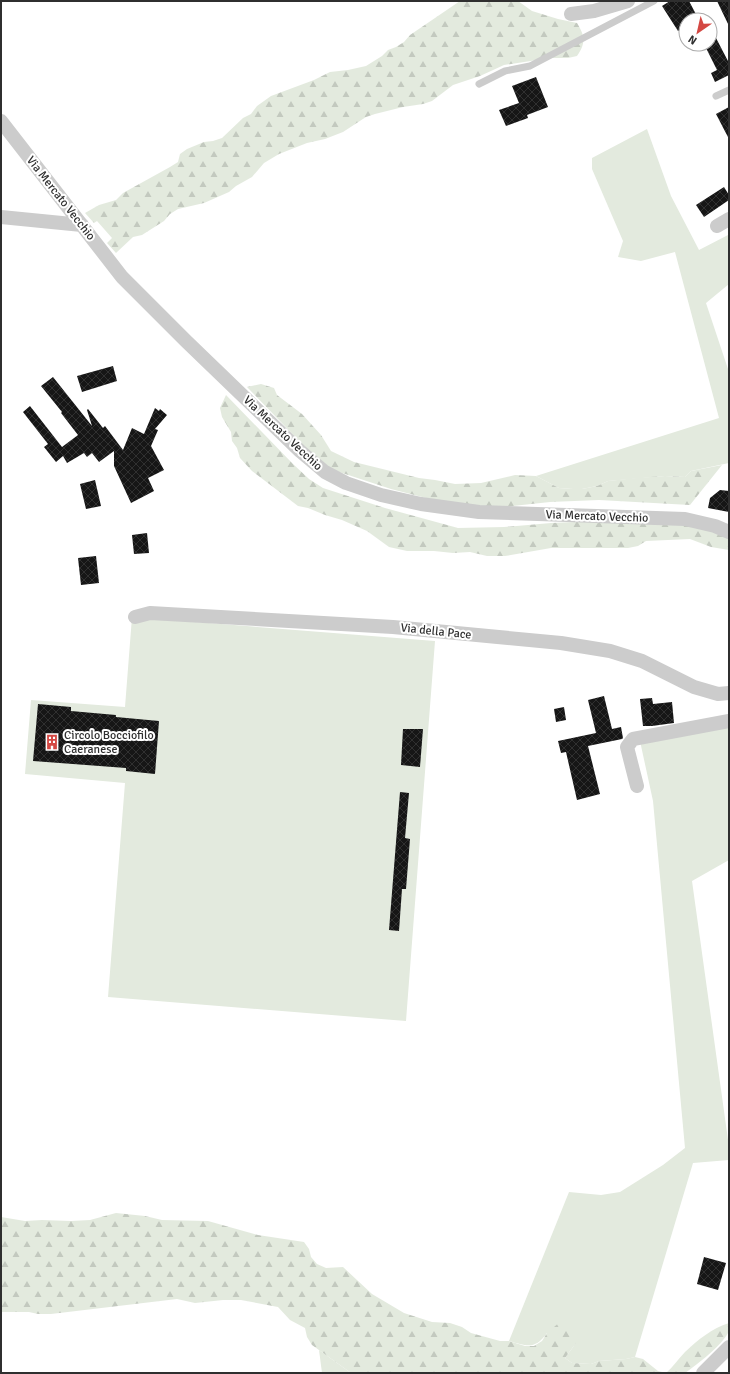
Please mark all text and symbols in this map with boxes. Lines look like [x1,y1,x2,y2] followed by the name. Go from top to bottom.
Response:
[678,12,718,52] north arrow
[686,32,699,47] text: N
[23,153,98,243] street label: Via Mercato Vecchio
[240,393,325,474] street label: Via Mercato Vecchio
[545,507,649,526] street label: Via Mercato Vecchio
[400,620,472,643] street label: Via della Pace
[64,728,154,757] place label: Circolo Bocciofilo Caeranese
[43,733,61,751] building icon: Circolo Bocciofilo Caeranese

